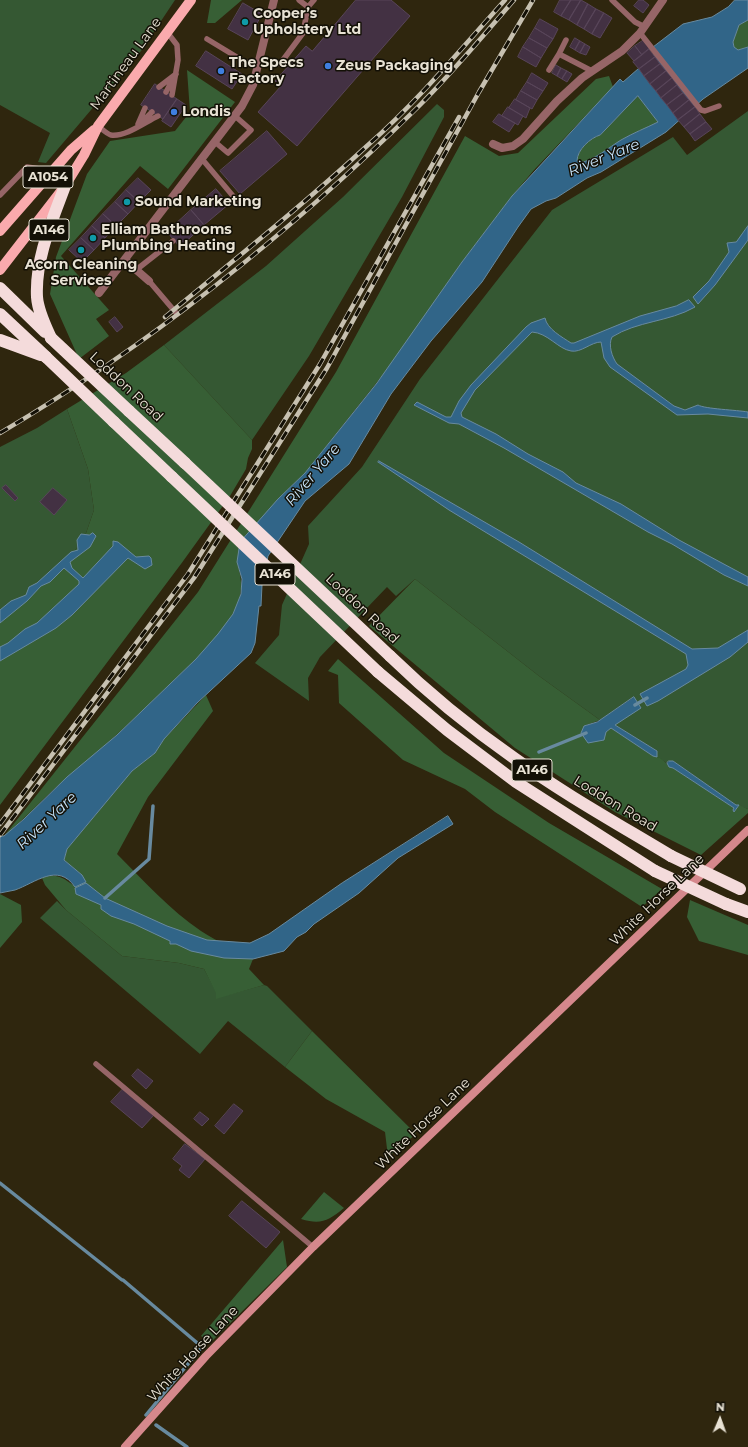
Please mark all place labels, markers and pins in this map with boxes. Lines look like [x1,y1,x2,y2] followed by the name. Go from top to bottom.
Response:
[253,6,361,38] place label: Cooper’s Upholstery Ltd
[240,17,250,27] marker: Cooper’s Upholstery Ltd
[229,55,303,88] place label: The Specs Factory
[336,58,453,74] place label: Zeus Packaging
[323,61,333,71] marker: Zeus Packaging
[216,66,226,76] marker: The Specs Factory
[182,104,231,120] place label: Londis
[169,107,179,117] marker: Londis
[135,194,262,210] place label: Sound Marketing
[122,197,132,207] marker: Sound Marketing
[101,222,236,254] place label: Elliam Bathrooms Plumbing Heating
[88,233,98,243] marker: Elliam Bathrooms Plumbing Heating
[76,245,86,255] marker: Acorn Cleaning Services
[25,257,137,290] place label: Acorn Cleaning Services

